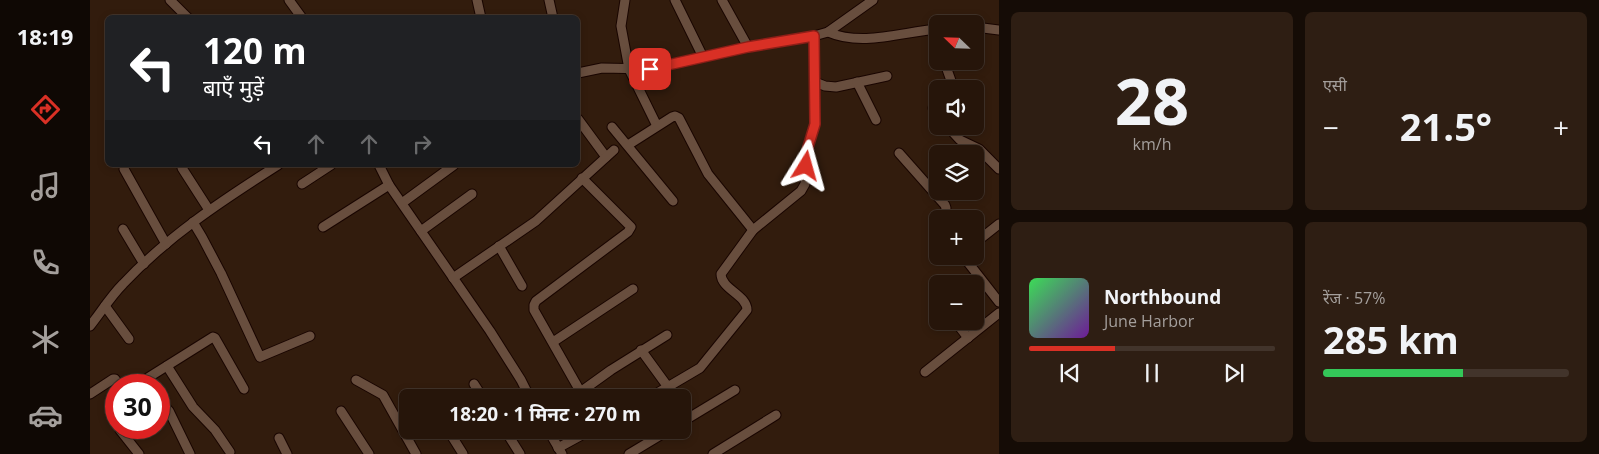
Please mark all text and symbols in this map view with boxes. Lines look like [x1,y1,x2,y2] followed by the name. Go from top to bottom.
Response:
[929,15,984,70] north arrow
[929,15,984,330] map controls
[17,21,73,51] text: 18:19
[203,27,307,74] text: 120 m
[120,35,185,100] icon: left
[629,48,671,90] pin
[636,55,664,83] icon: arrive
[1115,56,1189,144] text: 28
[203,72,264,102] text: बाएँ मुड़ें
[1323,74,1347,96] text: एसी
[929,80,984,135] button: sound
[28,92,63,127] icon: directions
[1400,100,1492,152] text: 21.5°
[1323,108,1339,146] text: −
[1553,108,1569,146] text: +
[249,130,277,158] icon: left
[302,130,330,158] icon: ahead
[355,130,383,158] icon: ahead
[408,130,436,158] icon: right
[1133,133,1171,155] text: km/h
[779,139,831,191] position arrow
[929,145,984,200] button: layers
[28,169,63,204] icon: music
[929,210,984,265] button: +
[28,245,63,280] icon: phone
[929,275,984,330] button: −
[1104,284,1221,310] text: Northbound
[1323,287,1385,309] text: रेंज · 57%
[1104,310,1194,332] text: June Harbor
[1323,313,1459,365] text: 285 km
[28,322,63,357] icon: climate
[1056,359,1084,387] icon: previous
[1138,359,1166,387] icon: pause
[1220,359,1248,387] icon: next
[105,374,170,439] speed limit sign: 30
[28,398,63,433] icon: car
[449,401,641,427] text: 18:20 · 1 मिनट · 270 m

